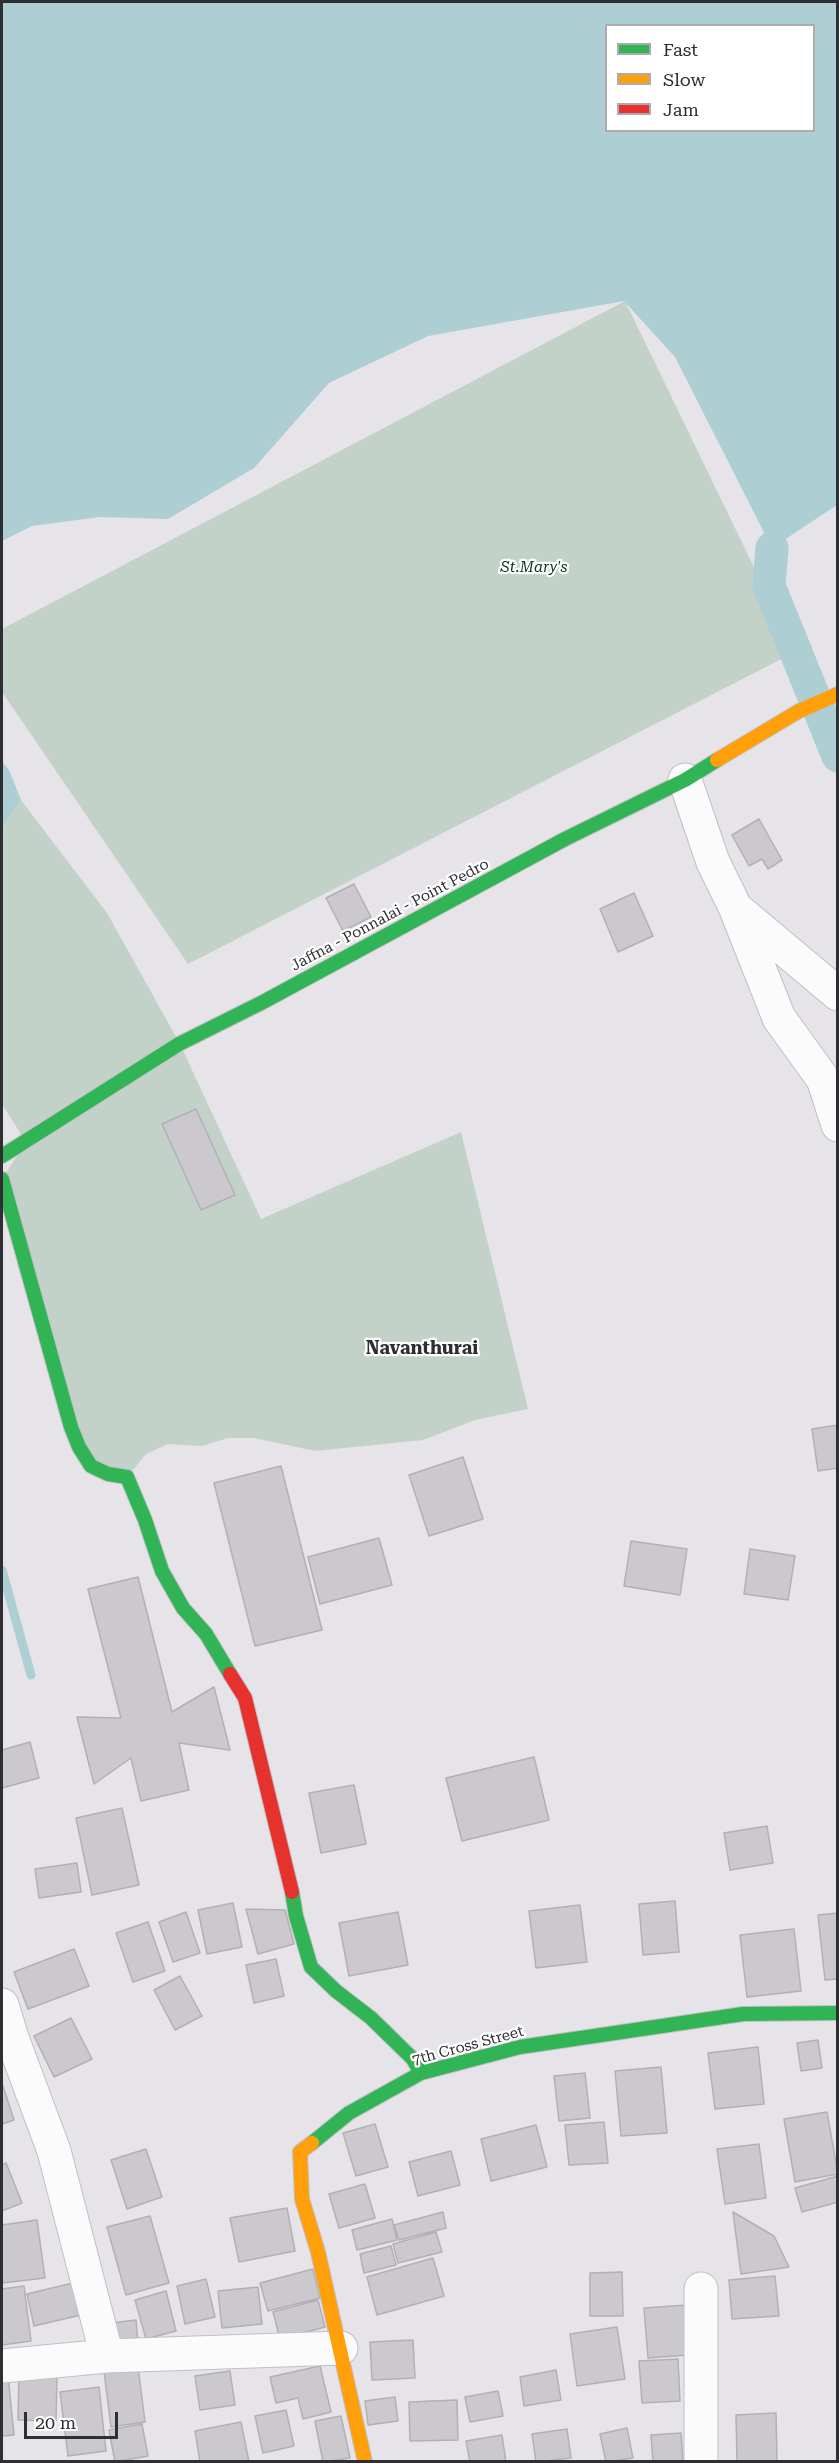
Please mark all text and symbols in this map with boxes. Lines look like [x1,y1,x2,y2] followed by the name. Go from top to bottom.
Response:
[605,24,815,132] legend
[663,39,698,60] text: Fast
[663,69,705,90] text: Slow
[663,99,699,120] text: Jam
[501,559,567,577] park label: St.Mary's
[288,855,492,975] street label: Jaffna - Ponnalai - Point Pedro
[366,1338,478,1360] district label: Navanthurai
[410,2022,526,2070] street label: 7th Cross Street
[27,2400,122,2438] scale bar
[35,2412,76,2433] text: 20 m

